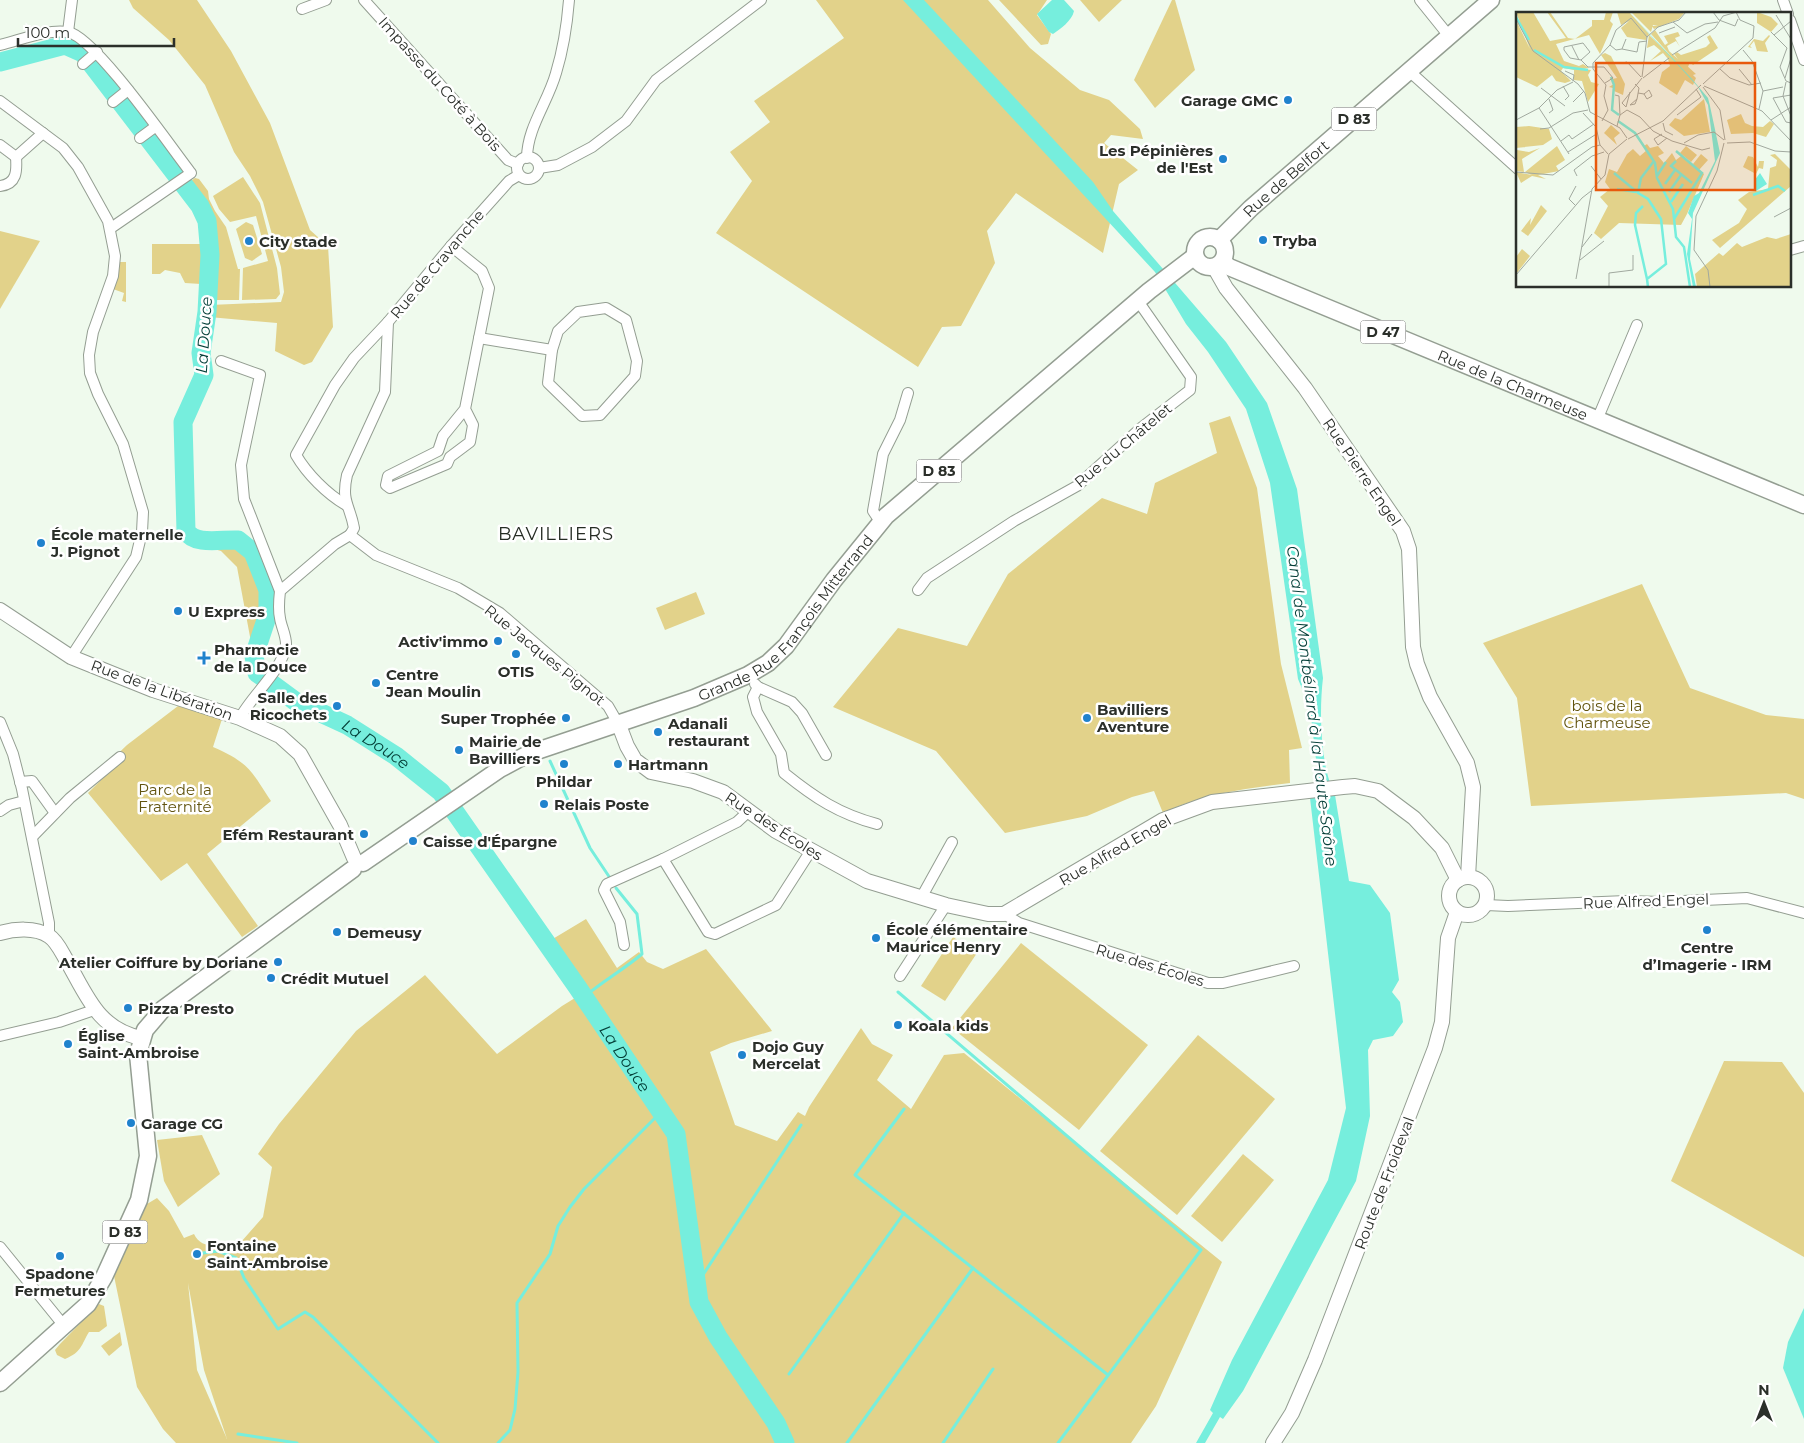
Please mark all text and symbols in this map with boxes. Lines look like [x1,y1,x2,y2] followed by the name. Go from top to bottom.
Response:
[1516,12,1792,288] inset map
[375,13,505,155] street label: Impasse du Coté à Bois
[18,15,174,47] scale bar
[25,23,70,42] text: 100 m
[1181,91,1278,110] place label: Garage GMC
[1282,94,1294,106] marker: Garage GMC
[1332,108,1376,130] road number: D 83
[1238,135,1333,221] street label: Rue de Belfort
[1099,141,1213,177] place label: Les Pépinières de l'Est
[1217,153,1229,165] marker: Les Pépinières de l'Est
[386,206,488,322] street label: Rue de Cravanche
[1273,231,1317,250] place label: Tryba
[259,232,337,251] place label: City stade
[1257,234,1269,246] marker: Tryba
[243,235,255,247] marker: City stade
[192,296,216,374] water label: La Douce
[1360,321,1406,344] road number: D 47
[1435,345,1591,424] street label: Rue de la Charmeuse
[1070,399,1176,491] street label: Rue du Châtelet
[1319,414,1405,530] street label: Rue Pierre Engel
[916,460,962,482] road number: D 83
[498,523,614,545] district label: BAVILLIERS
[50,525,183,561] place label: École maternelle J. Pignot
[695,530,877,705] street label: Grande Rue François Mitterrand
[35,537,47,549] marker: École maternelle J. Pignot
[1283,545,1341,867] water label: Canal de Montbéliard à la Haute-Saône
[481,600,609,710] street label: Rue Jacques Pignot
[188,602,265,621] place label: U Express
[172,605,184,617] marker: U Express
[397,632,488,651] place label: Activ'immo
[492,635,504,647] marker: Activ'immo
[214,640,307,676] place label: Pharmacie de la Douce
[510,648,522,660] marker: OTIS
[198,652,210,664] marker: Pharmacie de la Douce
[88,655,236,725] street label: Rue de la Libération
[498,662,535,681] place label: OTIS
[385,665,481,701] place label: Centre Jean Moulin
[370,677,382,689] marker: Centre Jean Moulin
[250,688,327,724] place label: Salle des Ricochets
[1564,696,1650,732] park label: bois de la Charmeuse
[331,700,343,712] marker: Salle des Ricochets
[1096,700,1169,736] place label: Bavilliers Aventure
[441,709,556,728] place label: Super Trophée
[560,712,572,724] marker: Super Trophée
[1081,712,1093,724] marker: Bavilliers Aventure
[667,714,750,750] place label: Adanali restaurant
[339,715,414,773] water label: La Douce
[652,726,664,738] marker: Adanali restaurant
[469,732,542,768] place label: Mairie de Bavilliers
[453,744,465,756] marker: Mairie de Bavilliers
[628,755,708,774] place label: Hartmann
[558,758,570,770] marker: Phildar
[612,758,624,770] marker: Hartmann
[536,772,593,791] place label: Phildar
[138,780,212,816] park label: Parc de la Fraternité
[722,787,826,865] street label: Rue des Écoles
[554,795,649,814] place label: Relais Poste
[538,798,550,810] marker: Relais Poste
[1056,810,1174,890] street label: Rue Alfred Engel
[222,825,354,844] place label: Efém Restaurant
[358,828,370,840] marker: Efém Restaurant
[423,832,557,851] place label: Caisse d'Épargne
[407,835,419,847] marker: Caisse d'Épargne
[1583,889,1709,913] street label: Rue Alfred Engel
[886,920,1028,956] place label: École élémentaire Maurice Henry
[347,923,422,942] place label: Demeusy
[1701,924,1713,936] marker: Centre d’Imagerie - IRM
[331,926,343,938] marker: Demeusy
[870,932,882,944] marker: École élémentaire Maurice Henry
[1642,938,1772,974] place label: Centre d’Imagerie - IRM
[1093,939,1207,991] street label: Rue des Écoles
[58,953,268,972] place label: Atelier Coiffure by Doriane
[272,956,284,968] marker: Atelier Coiffure by Doriane
[281,969,389,988] place label: Crédit Mutuel
[265,972,277,984] marker: Crédit Mutuel
[138,999,234,1018] place label: Pizza Presto
[122,1002,134,1014] marker: Pizza Presto
[908,1016,988,1035] place label: Koala kids
[892,1019,904,1031] marker: Koala kids
[596,1021,655,1096] water label: La Douce
[78,1026,199,1062] place label: Église Saint-Ambroise
[752,1037,825,1073] place label: Dojo Guy Mercelat
[62,1038,74,1050] marker: Église Saint-Ambroise
[736,1049,748,1061] marker: Dojo Guy Mercelat
[141,1114,223,1133] place label: Garage CG
[1350,1114,1418,1252] street label: Route de Froideval
[125,1117,137,1129] marker: Garage CG
[102,1220,148,1244] road number: D 83
[207,1236,328,1272] place label: Fontaine Saint-Ambroise
[191,1248,203,1260] marker: Fontaine Saint-Ambroise
[54,1250,66,1262] marker: Spadone Fermetures
[14,1264,106,1300] place label: Spadone Fermetures
[1739,1378,1789,1428] north arrow
[1758,1381,1770,1399] text: N

